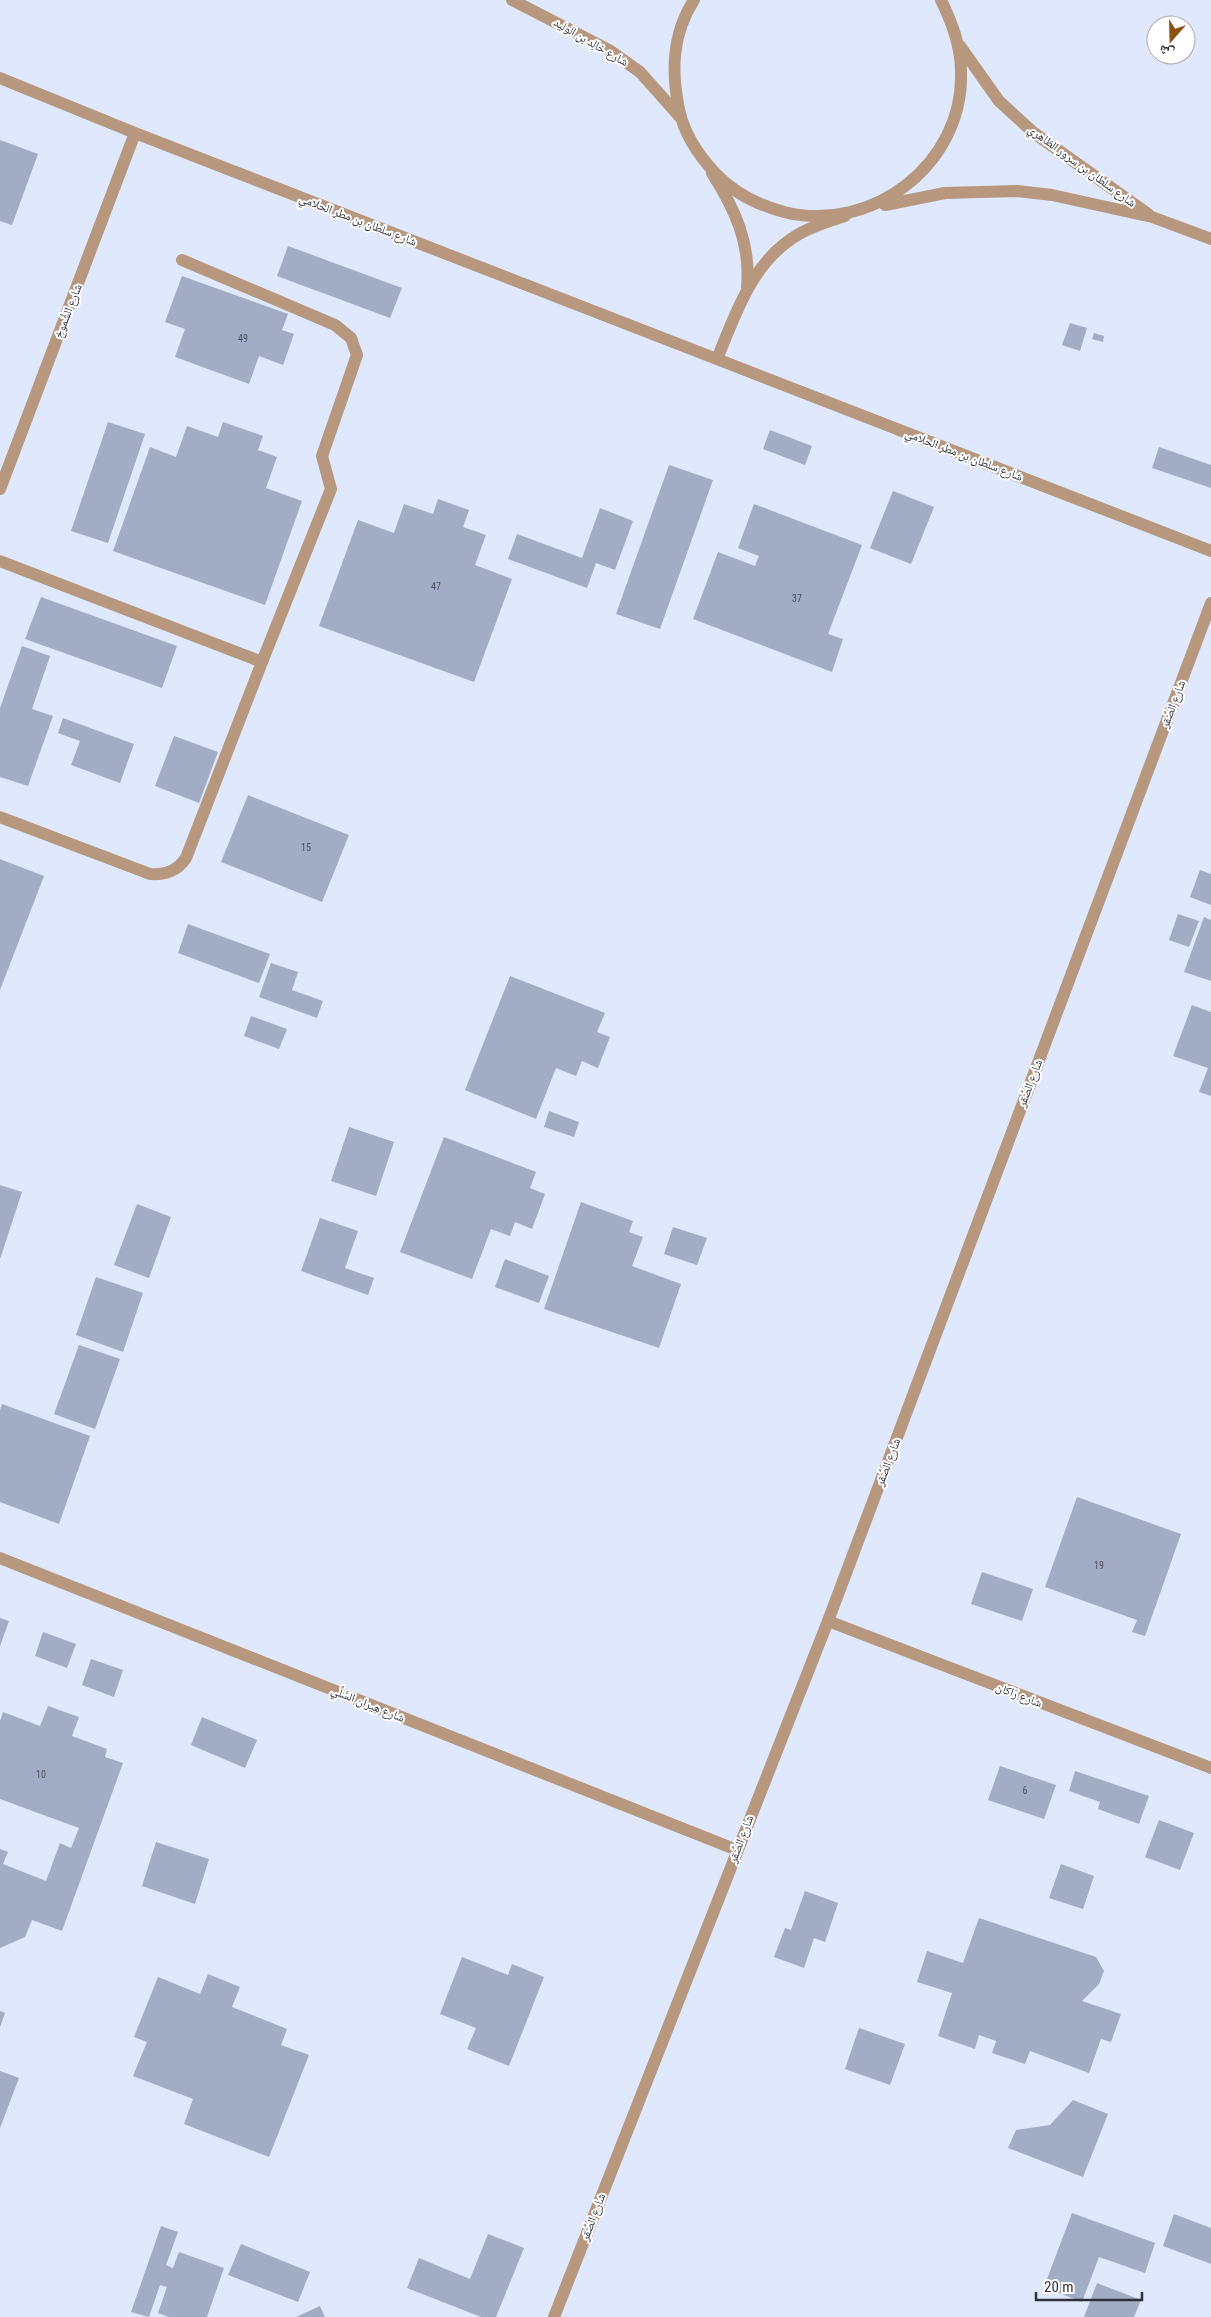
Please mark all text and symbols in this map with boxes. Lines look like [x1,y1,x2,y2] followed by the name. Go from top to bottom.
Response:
[551,15,631,70] street label: شارع خالِد بن الوليد
[1146,15,1196,65] north arrow
[1157,41,1177,62] text: ش
[1024,122,1139,212] street label: شارع سلطان بن سرور الظاهري
[296,191,419,252] street label: شارع سلطان بن مطر الحلامي
[51,282,86,341] street label: شارع الشُّموخ
[238,333,248,344] house number: 49
[902,426,1025,487] street label: شارع سلطان بن مطر الحلامي
[431,581,441,592] house number: 47
[792,593,802,604] house number: 37
[1157,678,1189,731] street label: شارع الصَّقر
[301,842,311,853] house number: 15
[1014,1057,1046,1110] street label: شارع الصَّقر
[872,1436,904,1489] street label: شارع الصَّقر
[1094,1560,1104,1571] house number: 19
[994,1680,1044,1711] street label: شارع رَاكان
[328,1682,407,1728] street label: شارع هِيران السَّلِّي
[36,1769,46,1780] house number: 10
[1023,1785,1028,1796] house number: 6
[725,1813,757,1866] street label: شارع الصَّقر
[577,2191,609,2244] street label: شارع الصَّقر
[1036,2270,1142,2302] scale bar
[1044,2278,1074,2296] text: 20 m

